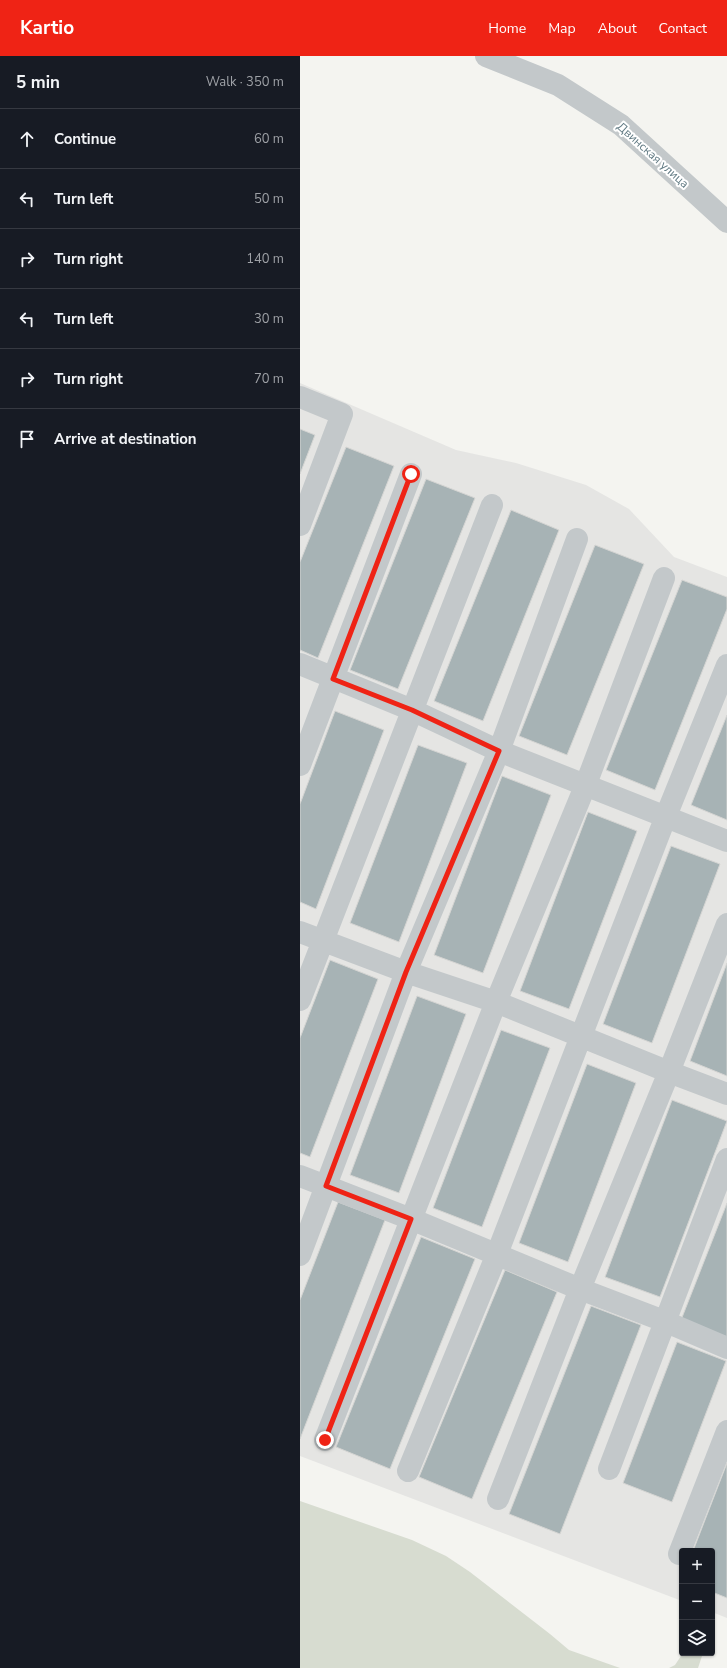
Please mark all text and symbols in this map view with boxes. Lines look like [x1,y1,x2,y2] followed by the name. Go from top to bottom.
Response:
[20,15,74,41] text: Kartio
[488,19,526,38] text: Home
[548,19,576,38] text: Map
[598,19,637,38] text: About
[659,19,707,38] text: Contact
[16,71,60,94] text: 5 min
[206,73,284,91] text: Walk · 350 m
[614,118,692,192] street label: Двинская улица
[16,128,38,150] icon: ahead
[54,129,116,149] text: Continue
[254,130,284,148] text: 60 m
[16,188,38,210] icon: left
[54,189,113,209] text: Turn left
[254,190,284,208] text: 50 m
[16,248,38,270] icon: right
[54,249,123,269] text: Turn right
[246,250,284,268] text: 140 m
[16,308,38,330] icon: left
[54,309,113,329] text: Turn left
[254,310,284,328] text: 30 m
[16,368,38,390] icon: right
[54,369,123,389] text: Turn right
[254,370,284,388] text: 70 m
[16,428,38,450] icon: arrive
[54,429,197,449] text: Arrive at destination
[402,465,420,483] route start
[316,1431,334,1449] route end
[679,1548,715,1656] map controls
[679,1548,715,1584] button: +
[679,1584,715,1620] button: −
[679,1620,715,1656] button: layers

